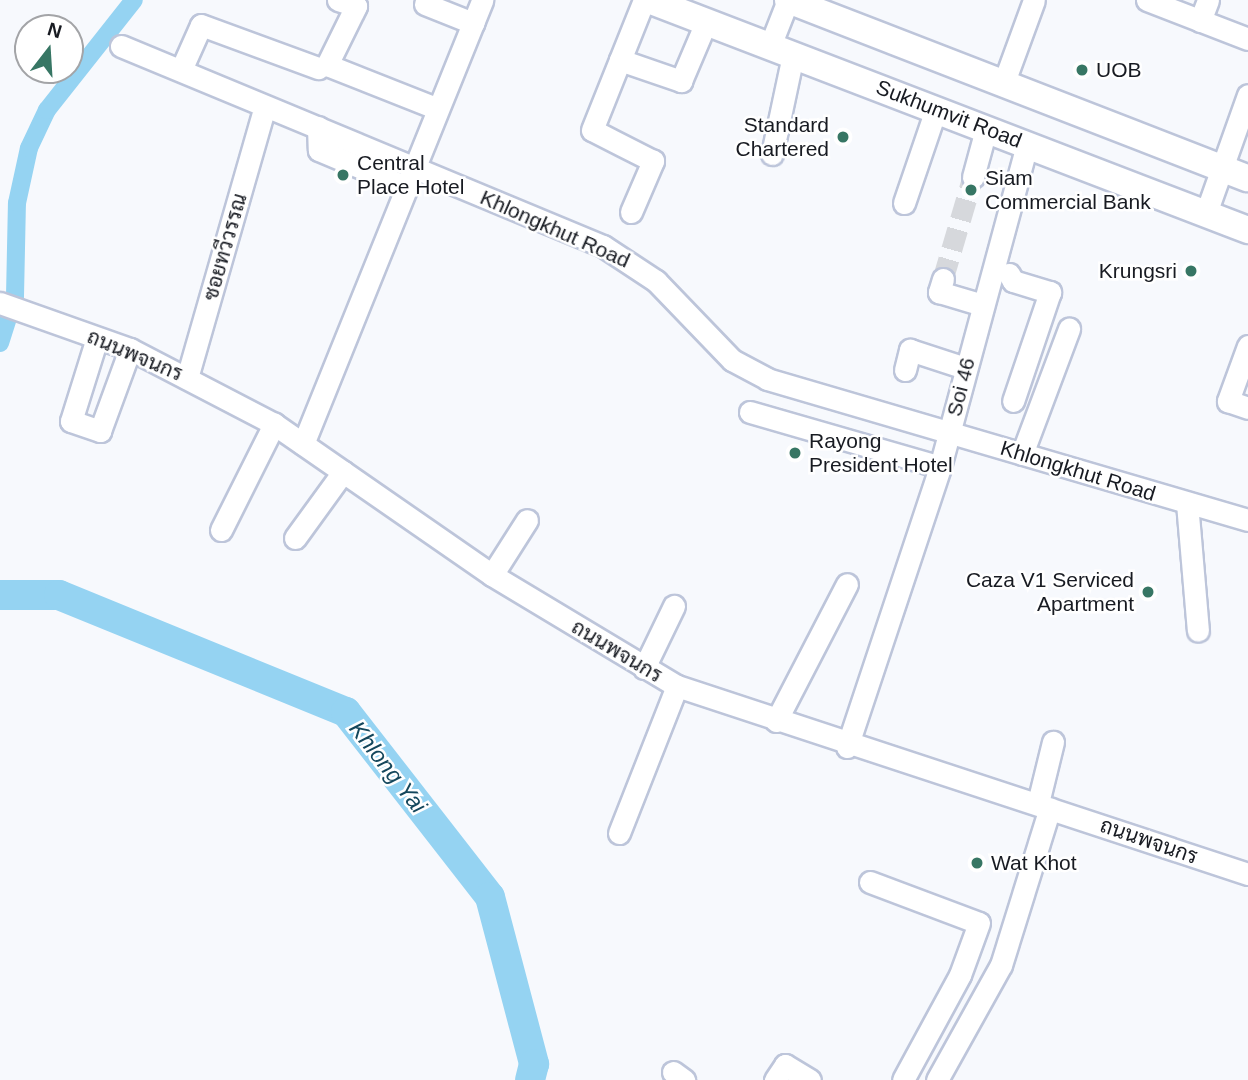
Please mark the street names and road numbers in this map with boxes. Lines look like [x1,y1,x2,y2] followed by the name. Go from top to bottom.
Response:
[873,75,1025,153] street label: Sukhumvit Road
[476,185,634,273] street label: Khlongkhut Road
[198,190,252,304] street label: ซอยทวีวรรณ
[83,324,187,386] street label: ถนนพจนกร
[942,355,980,419] street label: Soi 46
[997,435,1159,507] street label: Khlongkhut Road
[567,614,667,688] street label: ถนนพจนกร
[1097,813,1201,869] street label: ถนนพจนกร

